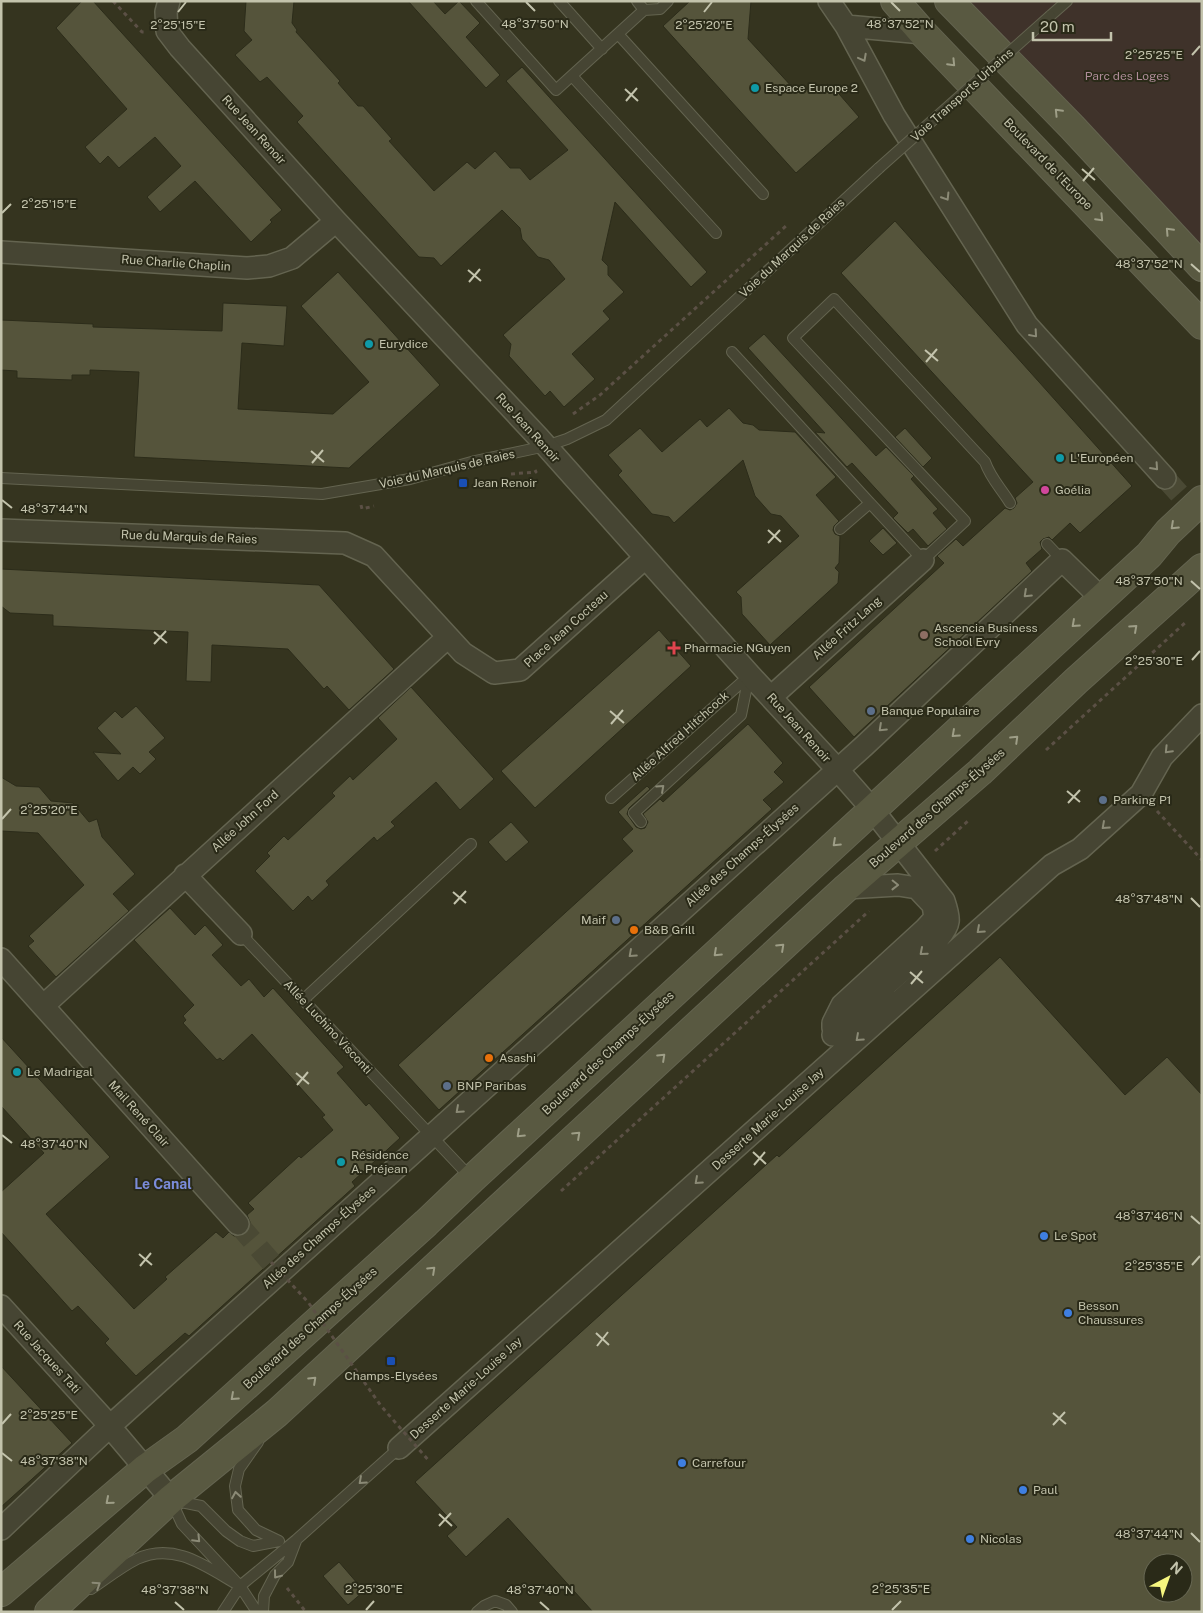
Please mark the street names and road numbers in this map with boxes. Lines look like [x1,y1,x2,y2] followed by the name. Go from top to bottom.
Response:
[908,45,1016,145] street label: Voie Transports Urbains
[219,92,289,168] street label: Rue Jean Renoir
[1001,115,1095,213] street label: Boulevard de l'Europe
[736,196,848,300] street label: Voie du Marquis de Raies
[121,252,231,274] street label: Rue Charlie Chaplin
[493,390,563,466] street label: Rue Jean Renoir
[378,447,516,491] street label: Voie du Marquis de Raies
[121,528,257,546] street label: Rue du Marquis de Raies
[521,588,611,670] street label: Place Jean Cocteau
[810,593,884,663] street label: Allée Fritz Lang
[628,688,732,783] street label: Allée Alfred Hitchcock
[764,690,834,766] street label: Rue Jean Renoir
[866,745,1008,871] street label: Boulevard des Champs-Élysées
[209,787,281,855] street label: Allée John Ford
[683,800,801,910] street label: Allée des Champs-Élysées
[281,977,375,1077] street label: Allée Luchino Visconti
[539,988,677,1118] street label: Boulevard des Champs-Élysées
[709,1065,827,1173] street label: Desserte Marie-Louise Jay
[106,1078,173,1150] street label: Mail René Clair
[260,1182,378,1292] street label: Allée des Champs-Élysées
[240,1264,380,1392] street label: Boulevard des Champs-Élysées
[11,1318,83,1396] street label: Rue Jacques Tati
[407,1334,525,1442] street label: Desserte Marie-Louise Jay

